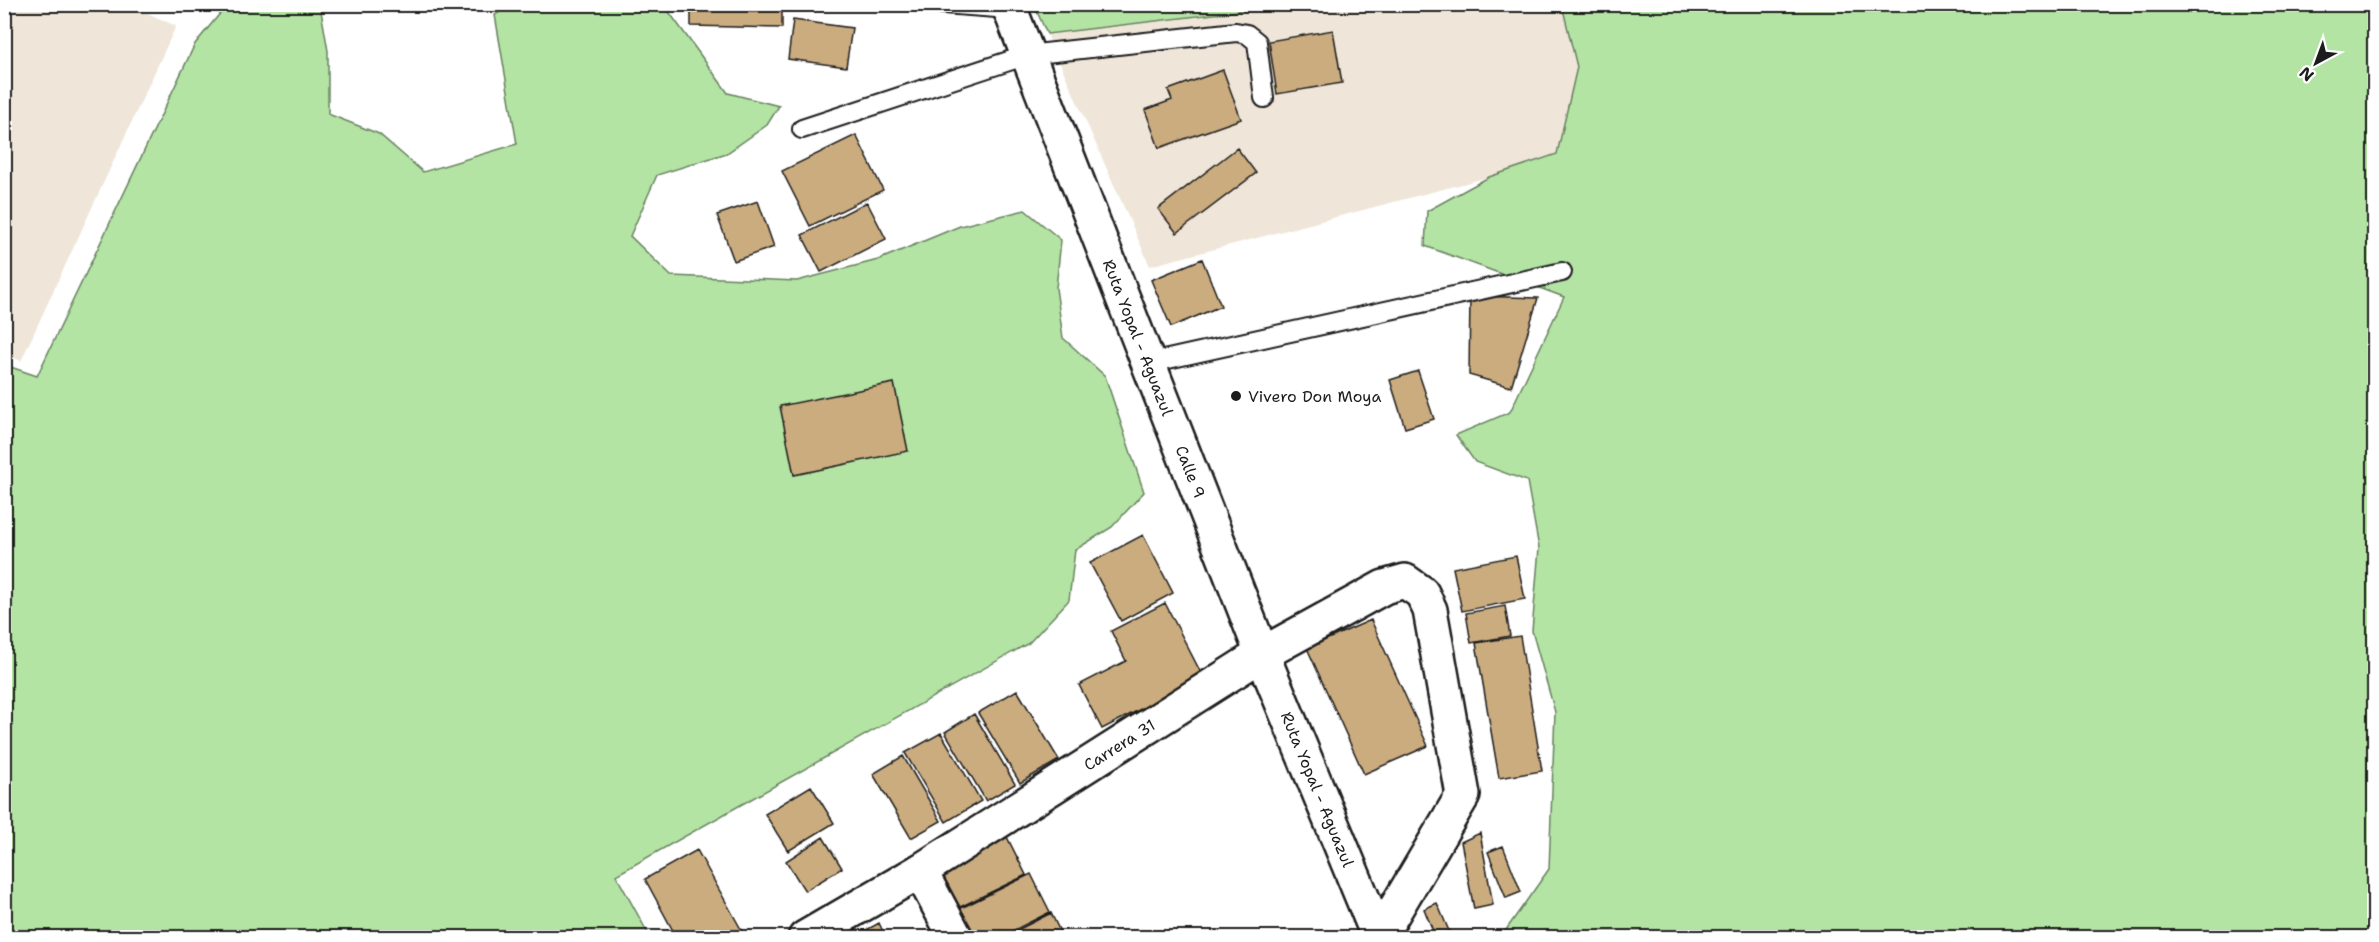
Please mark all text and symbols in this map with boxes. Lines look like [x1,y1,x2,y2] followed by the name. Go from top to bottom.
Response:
[2286,33,2346,93] north arrow
[2295,62,2318,86] text: N
[1098,256,1178,419] street label: Ruta Yopal - Aguazul
[1248,386,1381,407] place label: Vivero Don Moya
[1229,389,1243,403] marker: Vivero Don Moya
[1171,442,1210,501] street label: Calle 9
[1276,708,1359,870] street label: Ruta Yopal - Aguazul
[1079,714,1159,775] street label: Carrera 31

